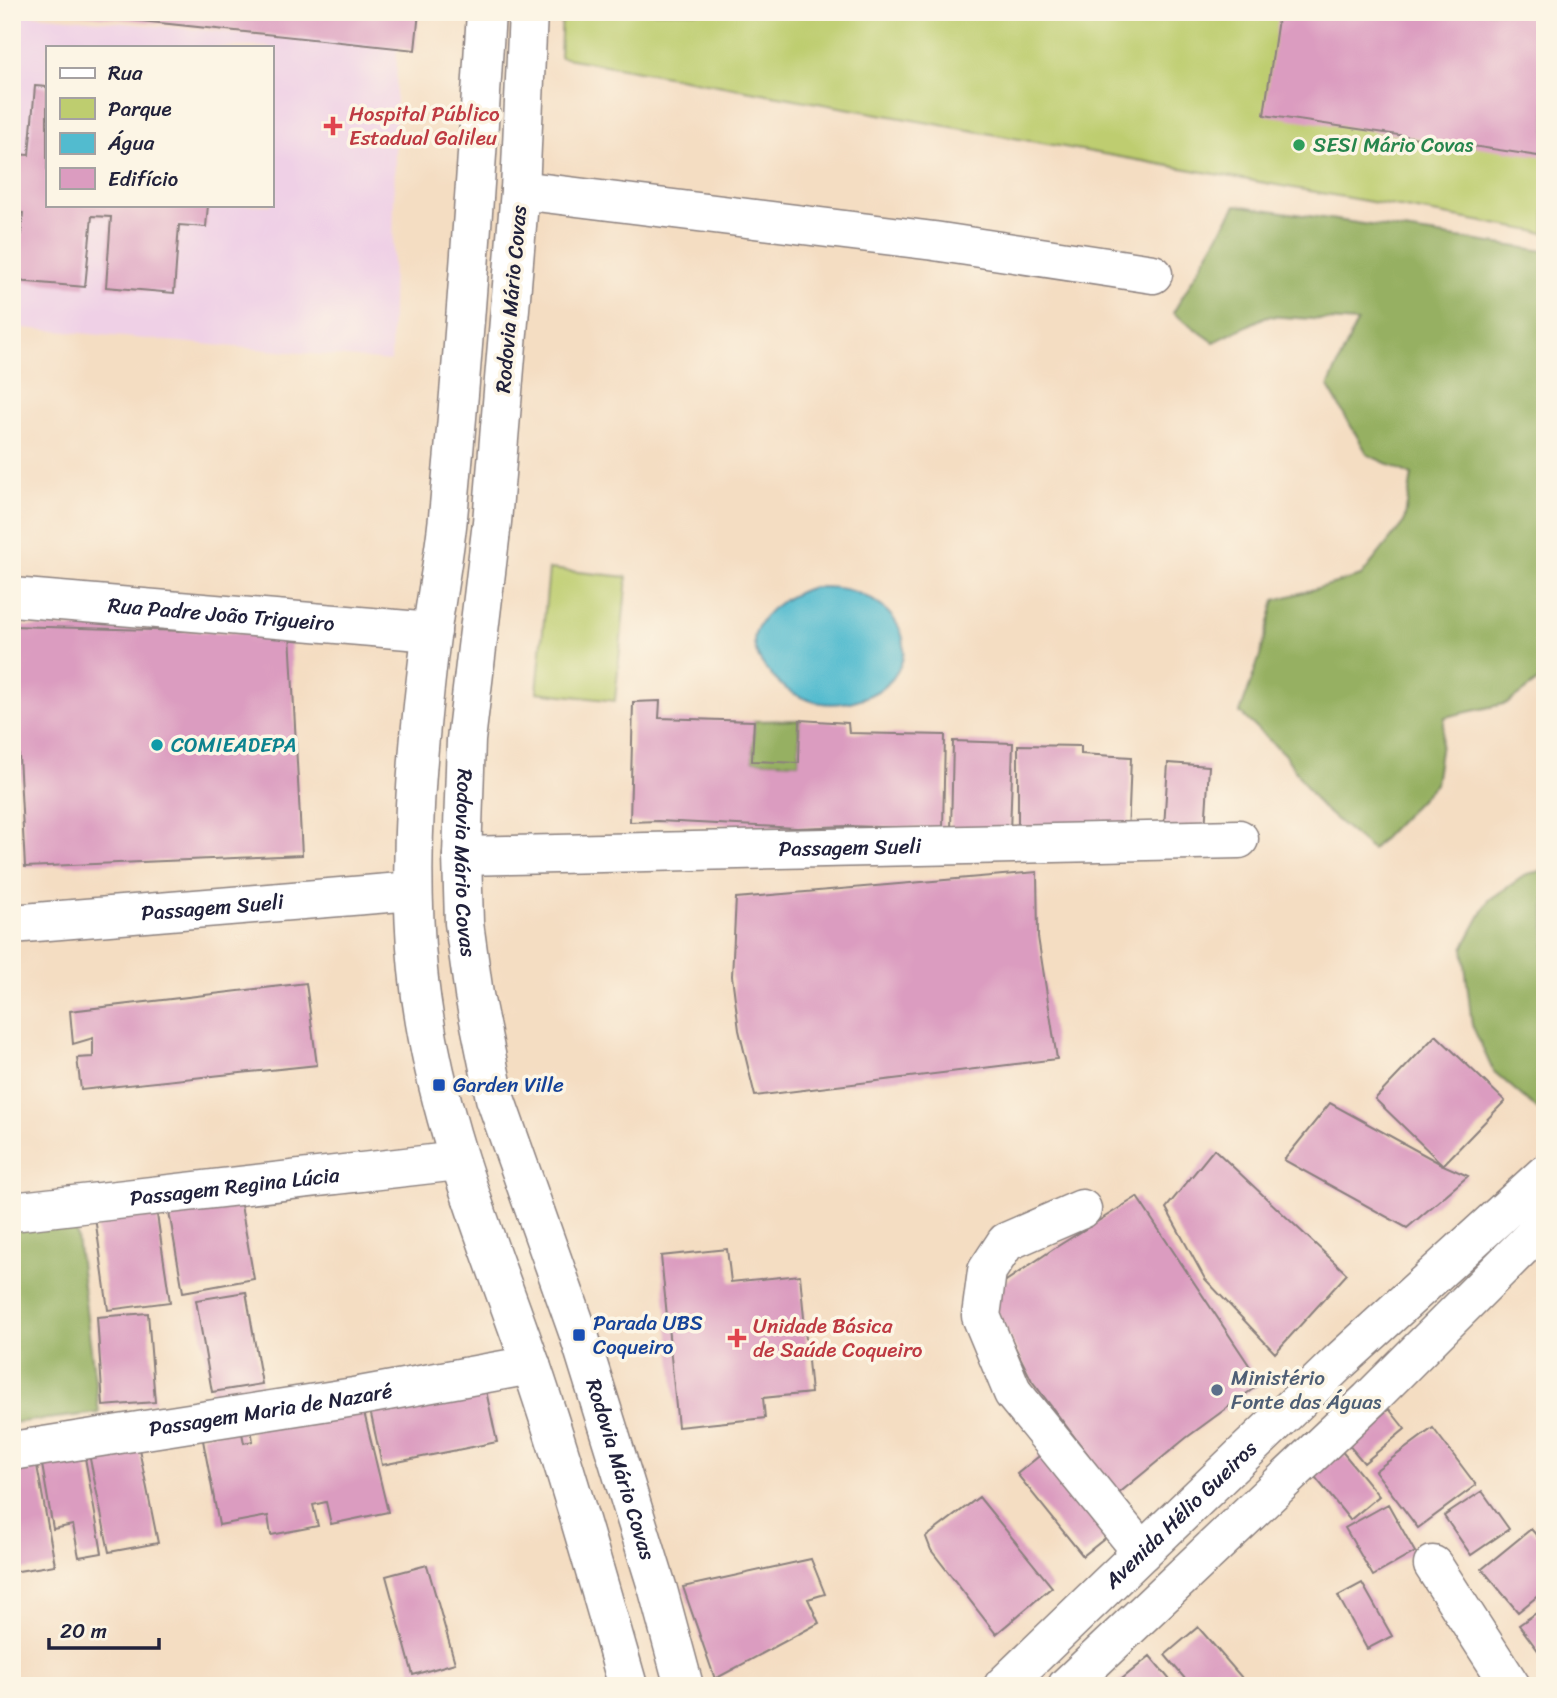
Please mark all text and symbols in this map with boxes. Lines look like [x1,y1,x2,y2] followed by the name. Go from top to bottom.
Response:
[46,46,273,206] legend
[108,54,143,92] text: Rua
[108,90,172,128] text: Parque
[349,95,500,157] place label: Hospital Público Estadual Galileu
[323,116,343,136] marker: Hospital Público Estadual Galileu
[107,124,155,162] text: Água
[1313,126,1474,164] place label: SESI Mário Covas
[1291,137,1307,153] marker: SESI Mário Covas
[108,160,178,198] text: Edifício
[484,203,538,394] street label: Rodovia Mário Covas
[107,586,336,643] street label: Rua Padre João Trigueiro
[171,726,296,764] place label: COMIEADEPA
[149,737,165,753] marker: COMIEADEPA
[443,768,488,960] street label: Rodovia Mário Covas
[778,827,923,868] street label: Passagem Sueli
[140,883,286,932] street label: Passagem Sueli
[453,1066,564,1104] place label: Garden Ville
[431,1077,447,1093] marker: Garden Ville
[128,1156,342,1217] street label: Passagem Regina Lúcia
[593,1304,703,1366] place label: Parada UBS Coqueiro
[753,1307,923,1369] place label: Unidade Básica de Saúde Coqueiro
[571,1327,587,1343] marker: Parada UBS Coqueiro
[727,1328,747,1348] marker: Unidade Básica de Saúde Coqueiro
[1231,1359,1382,1421] place label: Ministério Fonte das Águas
[146,1371,396,1448] street label: Passagem Maria de Nazaré
[575,1374,667,1565] street label: Rodovia Mário Covas
[1209,1382,1225,1398] marker: Ministério Fonte das Águas
[1094,1431,1267,1599] street label: Avenida Hélio Gueiros
[49,1607,159,1651] scale bar
[60,1612,107,1650] text: 20 m

